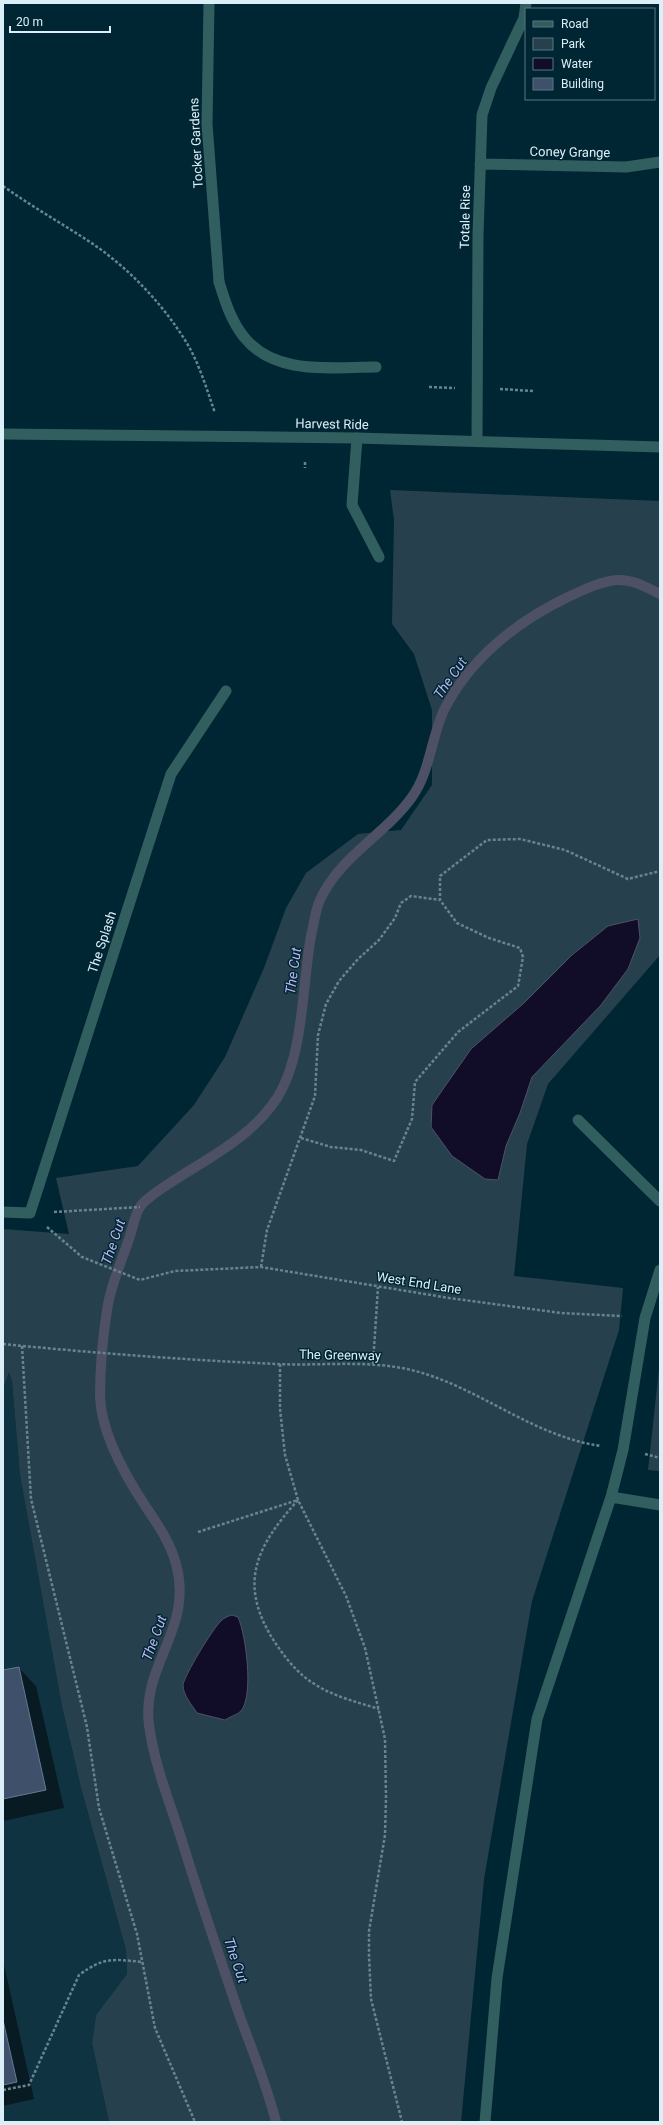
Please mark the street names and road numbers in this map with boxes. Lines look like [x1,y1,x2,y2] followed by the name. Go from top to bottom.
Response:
[186,97,206,189] street label: Tocker Gardens
[530,144,611,160] street label: Coney Grange
[457,185,473,249] street label: Totale Rise
[295,416,369,432] street label: Harvest Ride
[85,909,119,975] street label: The Splash
[376,1269,463,1297] street label: West End Lane
[299,1347,381,1363] street label: The Greenway

